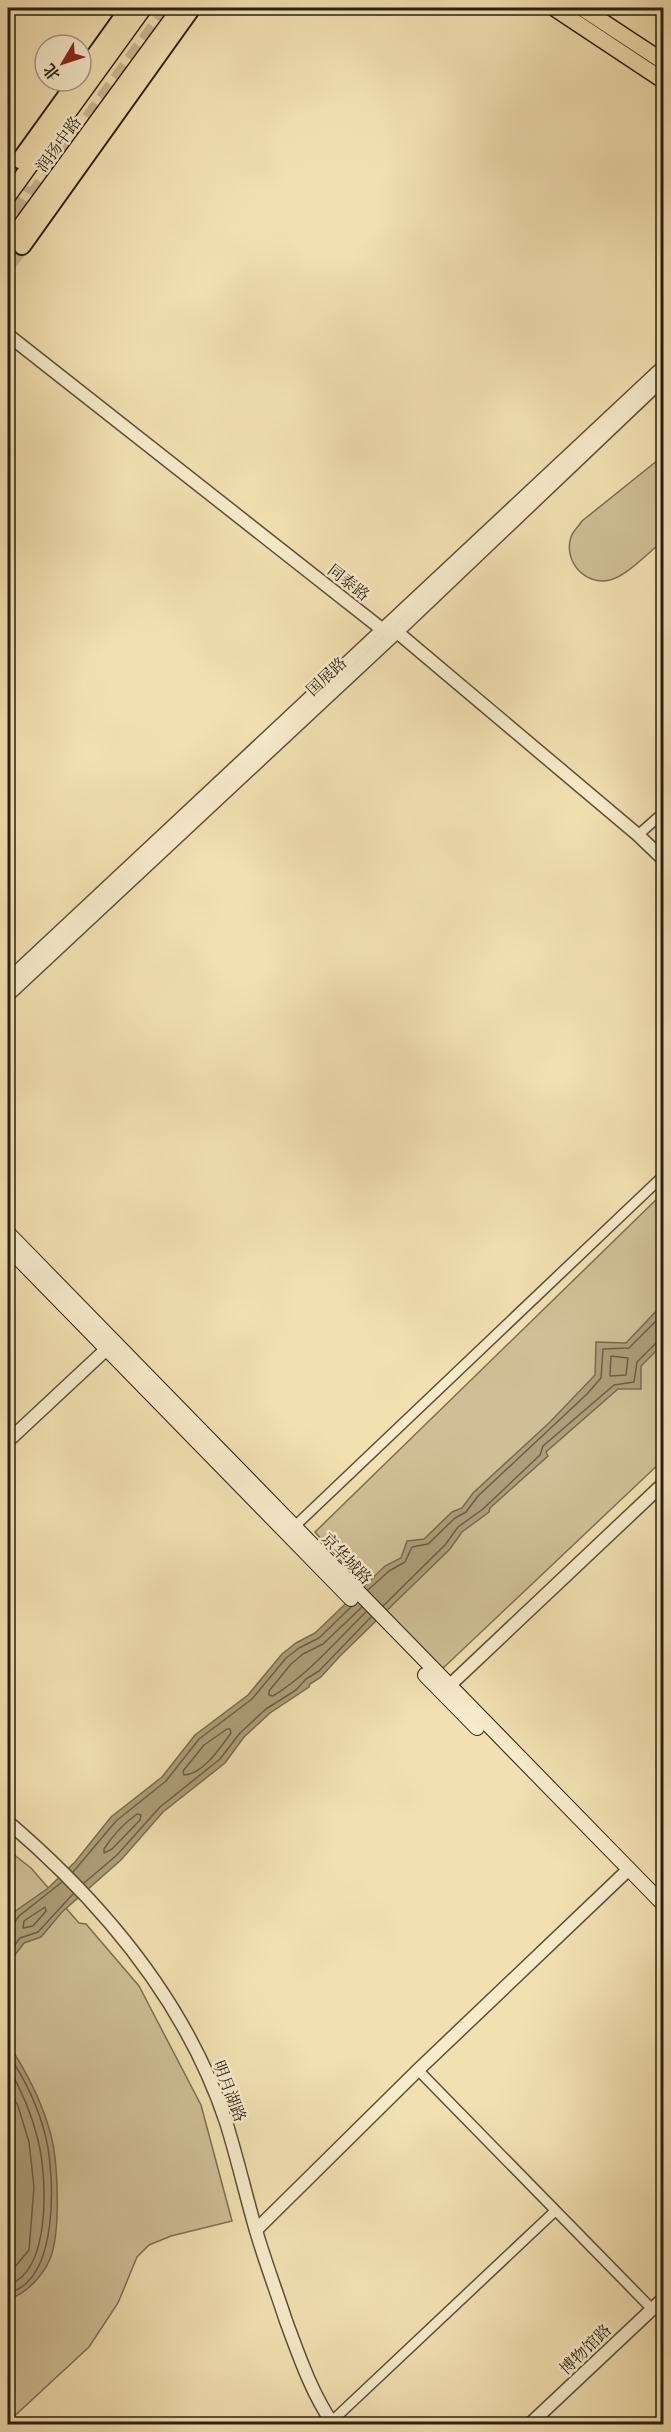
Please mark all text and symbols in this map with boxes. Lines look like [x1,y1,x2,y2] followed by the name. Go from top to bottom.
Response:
[33,33,93,93] north arrow
[40,60,64,84] text: 北
[33,113,85,176] street label: 润扬中路
[324,561,373,605] street label: 同泰路
[303,654,350,700] street label: 国展路
[318,1529,375,1588] street label: 京华城路
[209,2058,249,2124] street label: 明月湖路
[556,2321,615,2378] street label: 博物馆路

